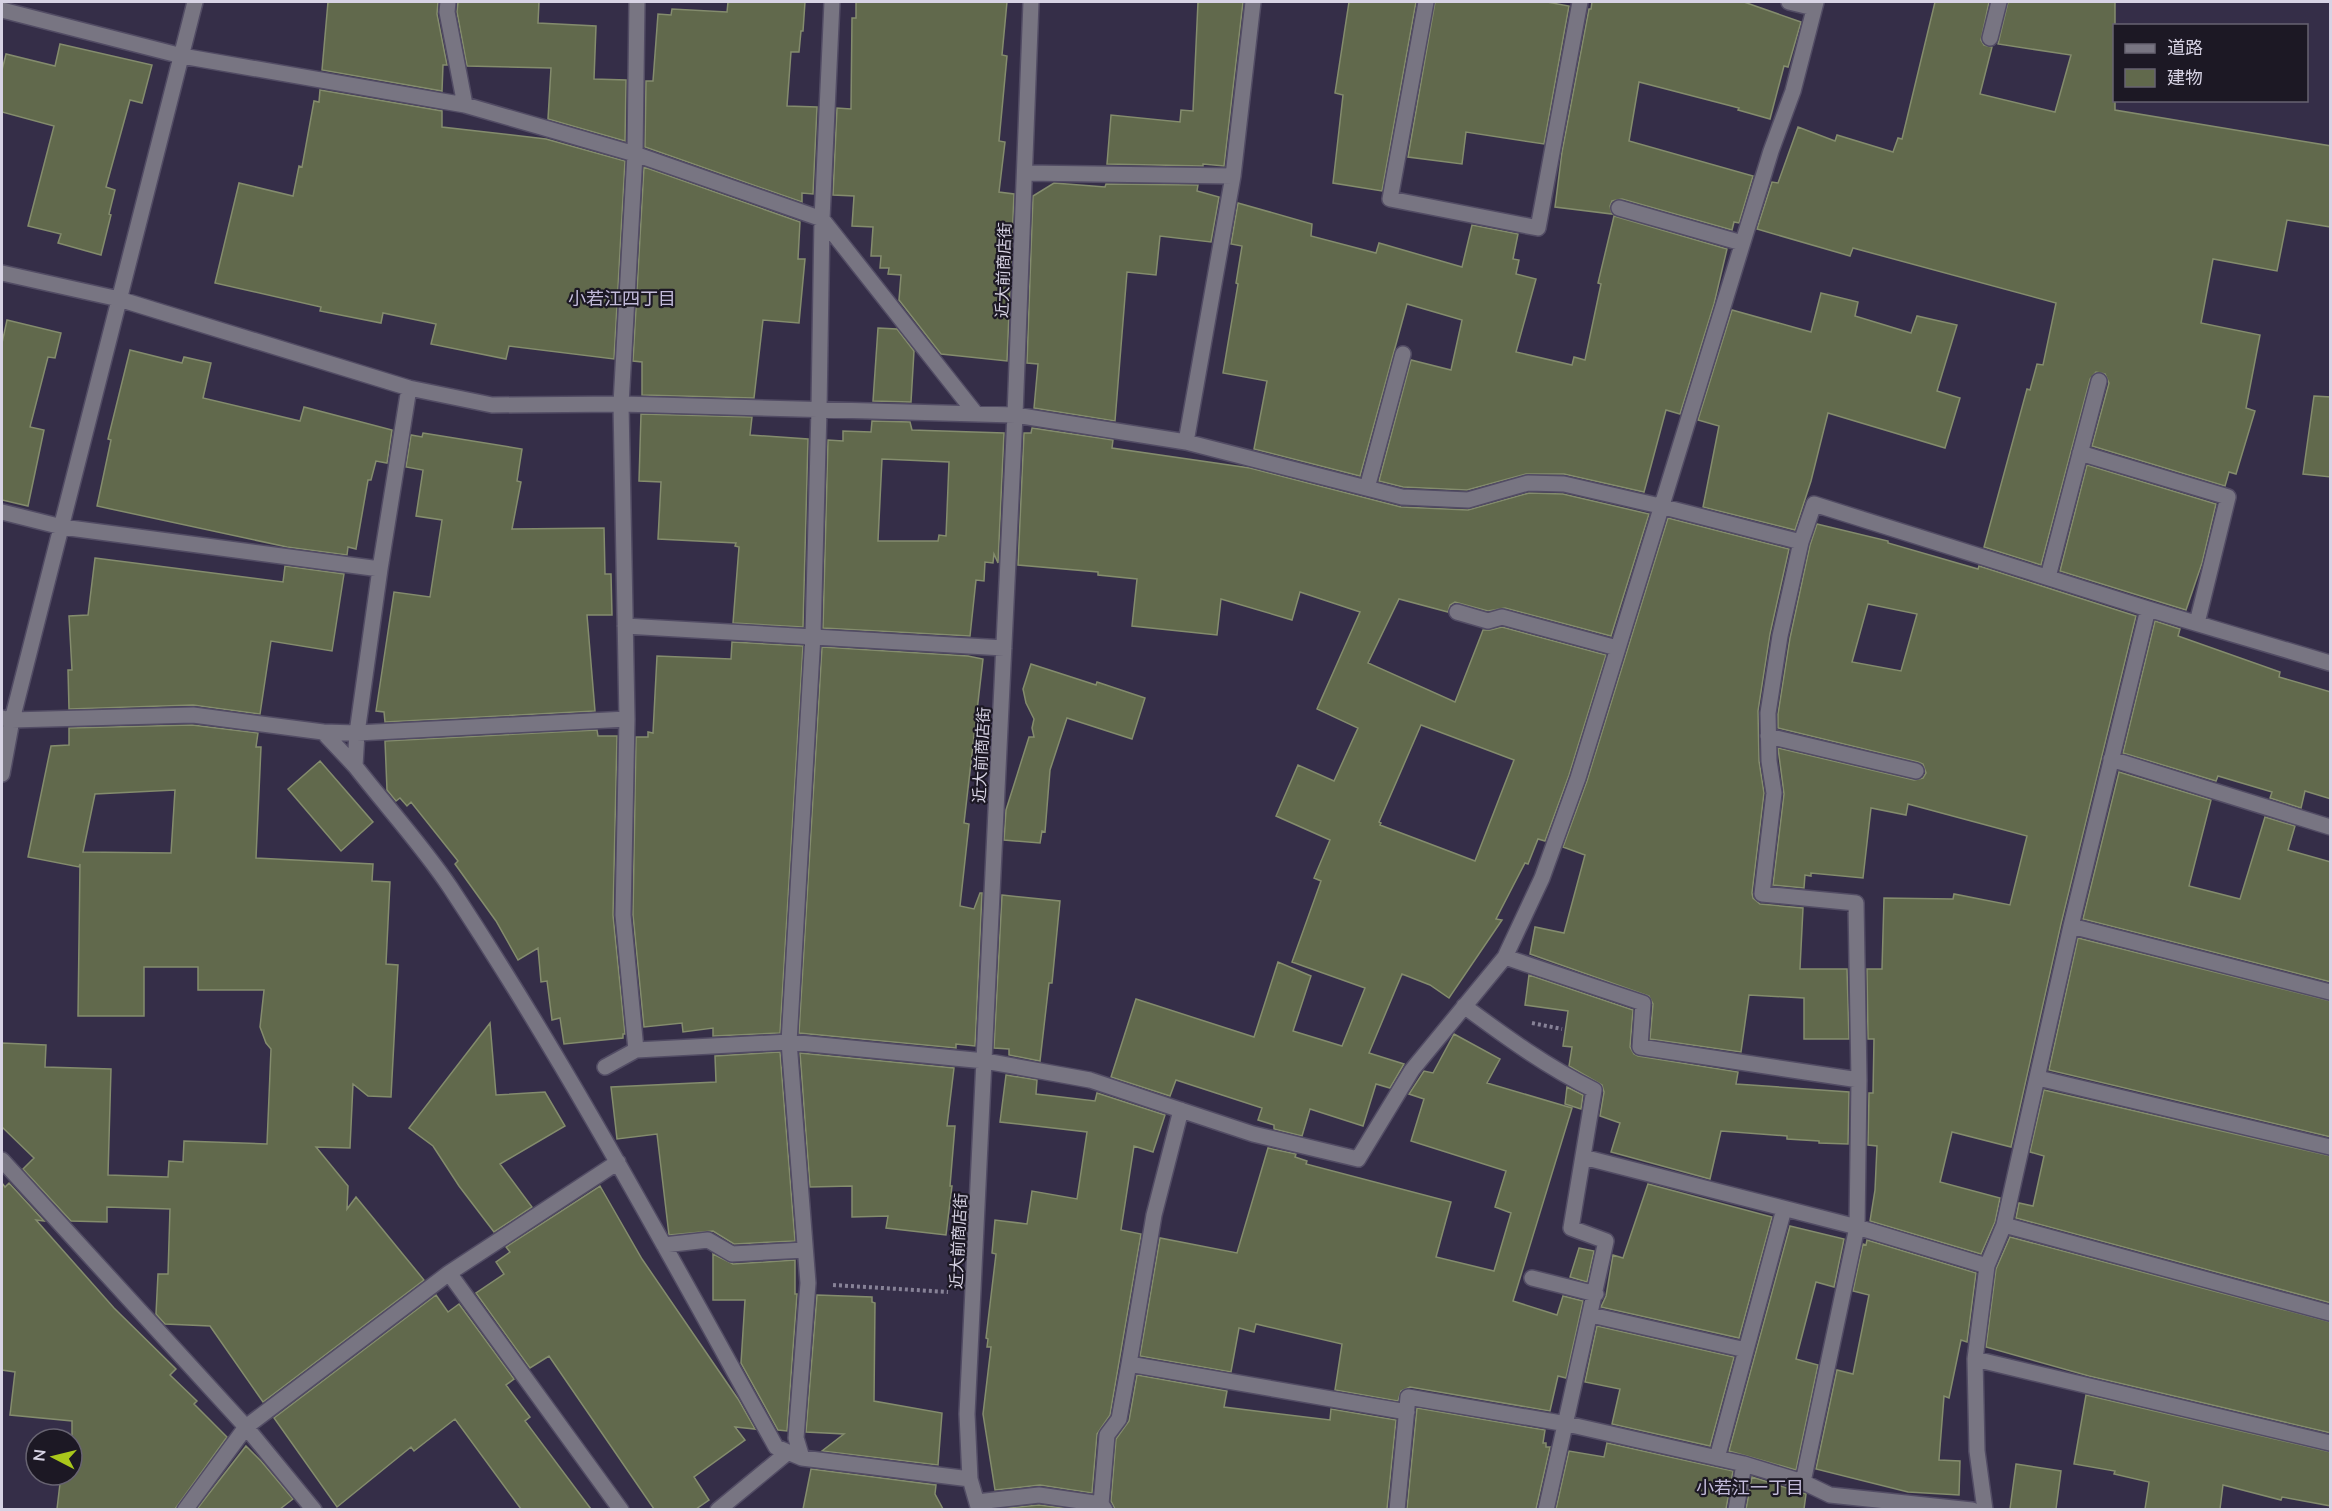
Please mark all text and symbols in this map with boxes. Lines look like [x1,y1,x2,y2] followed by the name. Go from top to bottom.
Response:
[2113,24,2308,102] legend
[2167,36,2203,59] text: 道路
[2167,66,2203,89] text: 建物
[991,222,1015,318] street label: 近大前商店街
[568,287,676,310] district label: 小若江四丁目
[969,707,993,803] street label: 近大前商店街
[946,1193,970,1289] street label: 近大前商店街
[24,1427,84,1487] north arrow
[28,1448,50,1462] text: N
[1696,1476,1804,1499] district label: 小若江一丁目

